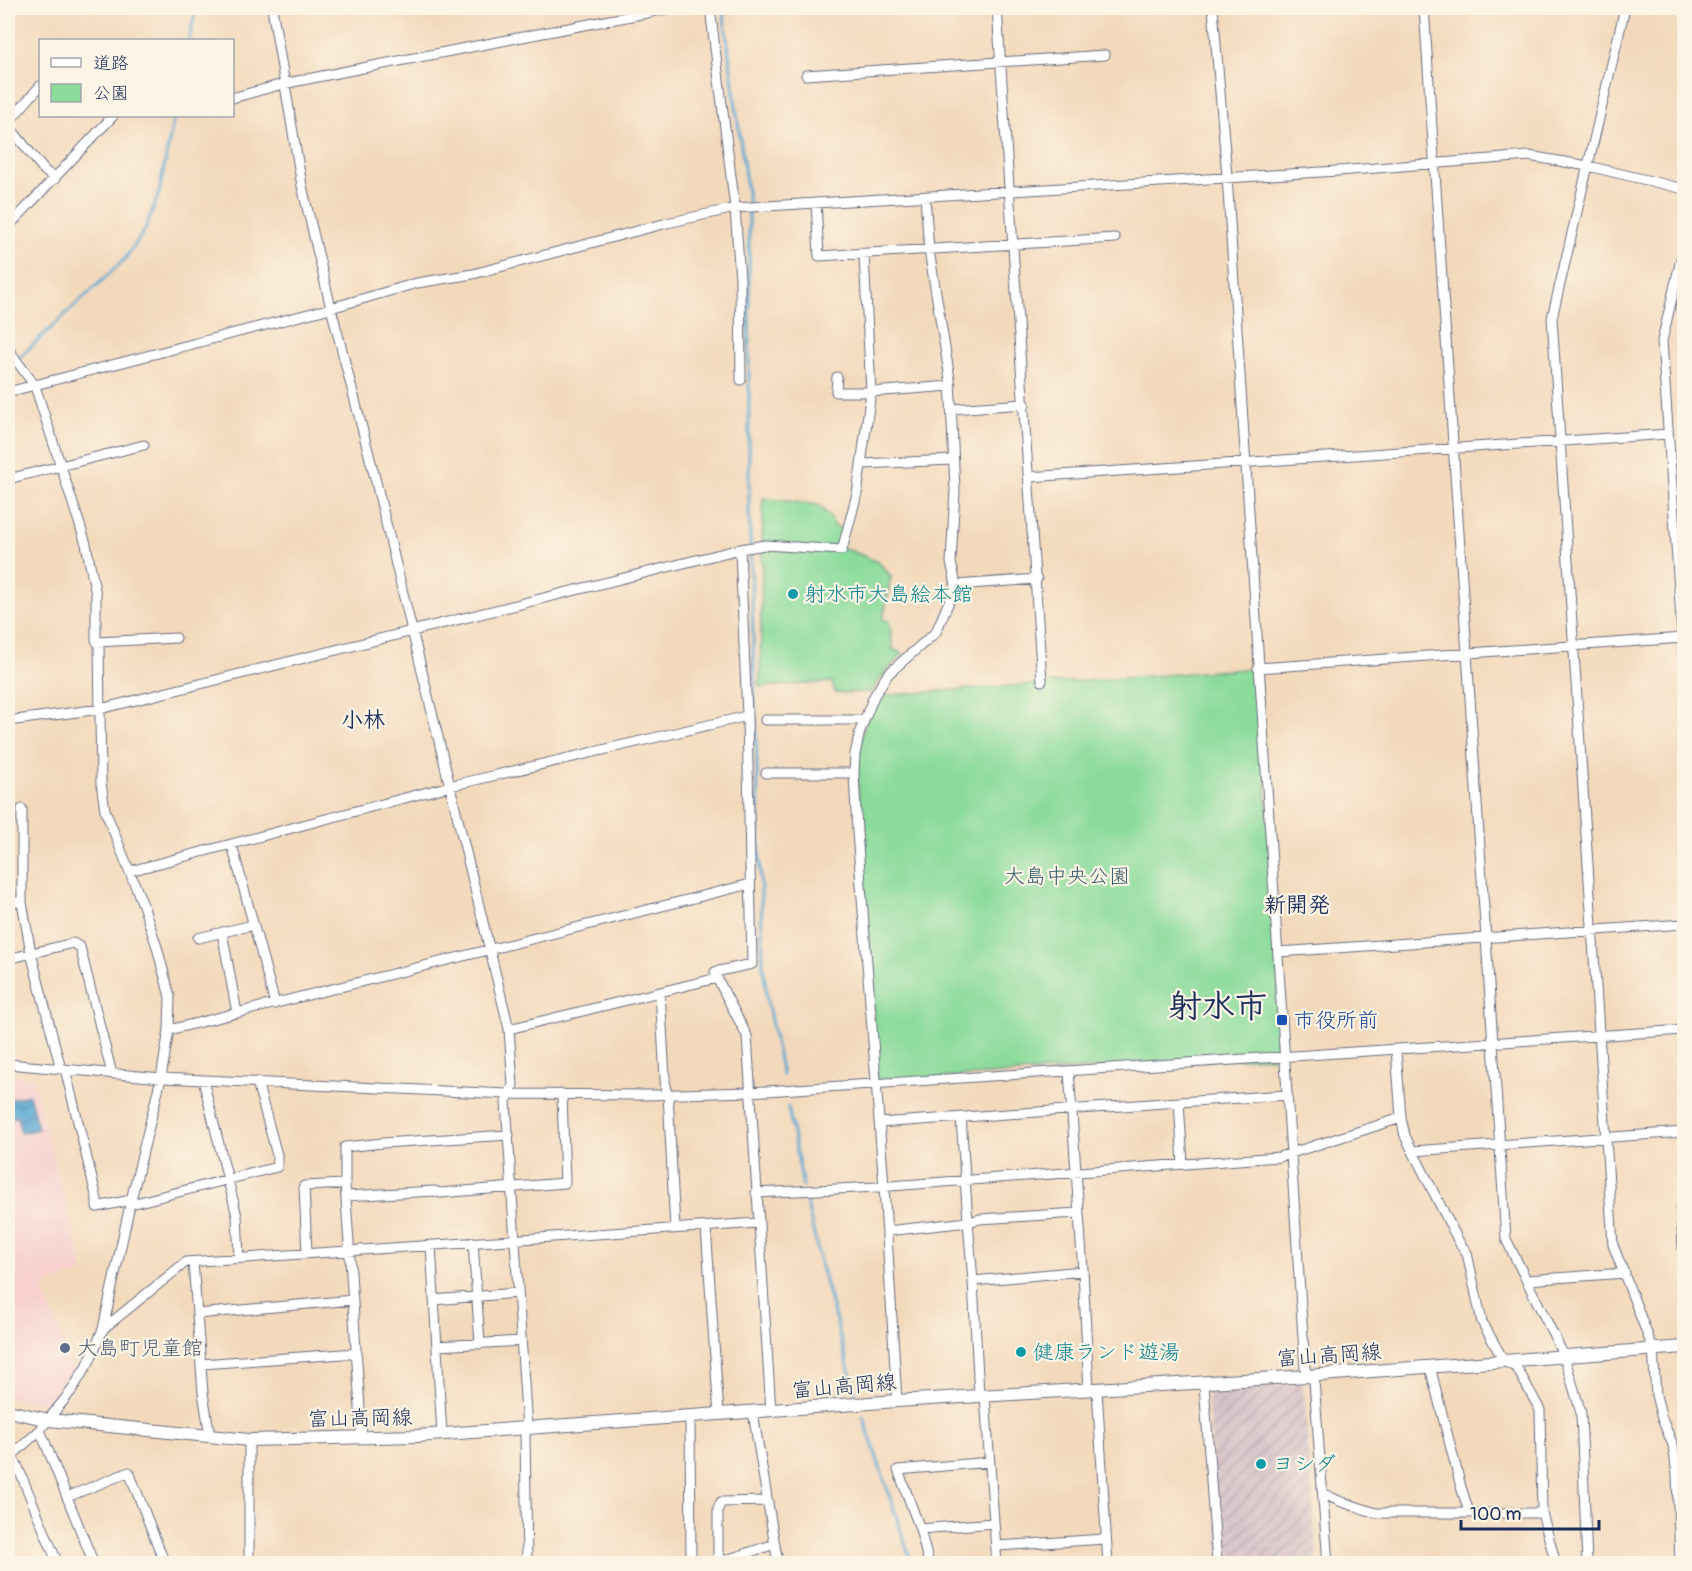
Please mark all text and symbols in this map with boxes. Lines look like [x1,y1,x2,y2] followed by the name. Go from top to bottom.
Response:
[39,39,234,117] legend
[93,52,129,75] text: 道路
[93,82,129,105] text: 公園
[805,581,973,608] place label: 射水市大島絵本館
[786,587,800,601] marker: 射水市大島絵本館
[341,706,385,734] district label: 小林
[1004,863,1130,890] park label: 大島中央公園
[1264,891,1330,919] district label: 新開発
[1169,986,1268,1027] district label: 射水市
[1294,1007,1378,1034] place label: 市役所前
[1275,1013,1289,1027] marker: 市役所前
[77,1335,203,1362] place label: 大島町児童館
[1276,1338,1382,1373] street label: 富山高岡線
[1033,1339,1180,1366] place label: 健康ランド遊湯
[58,1341,72,1355] marker: 大島町児童館
[1014,1345,1028,1359] marker: 健康ランド遊湯
[791,1368,898,1405] street label: 富山高岡線
[307,1404,413,1433] street label: 富山高岡線
[1273,1451,1336,1478] place label: ヨシダ
[1254,1457,1268,1471] marker: ヨシダ
[1461,1493,1599,1531] scale bar
[1470,1503,1522,1526] text: 100 m

